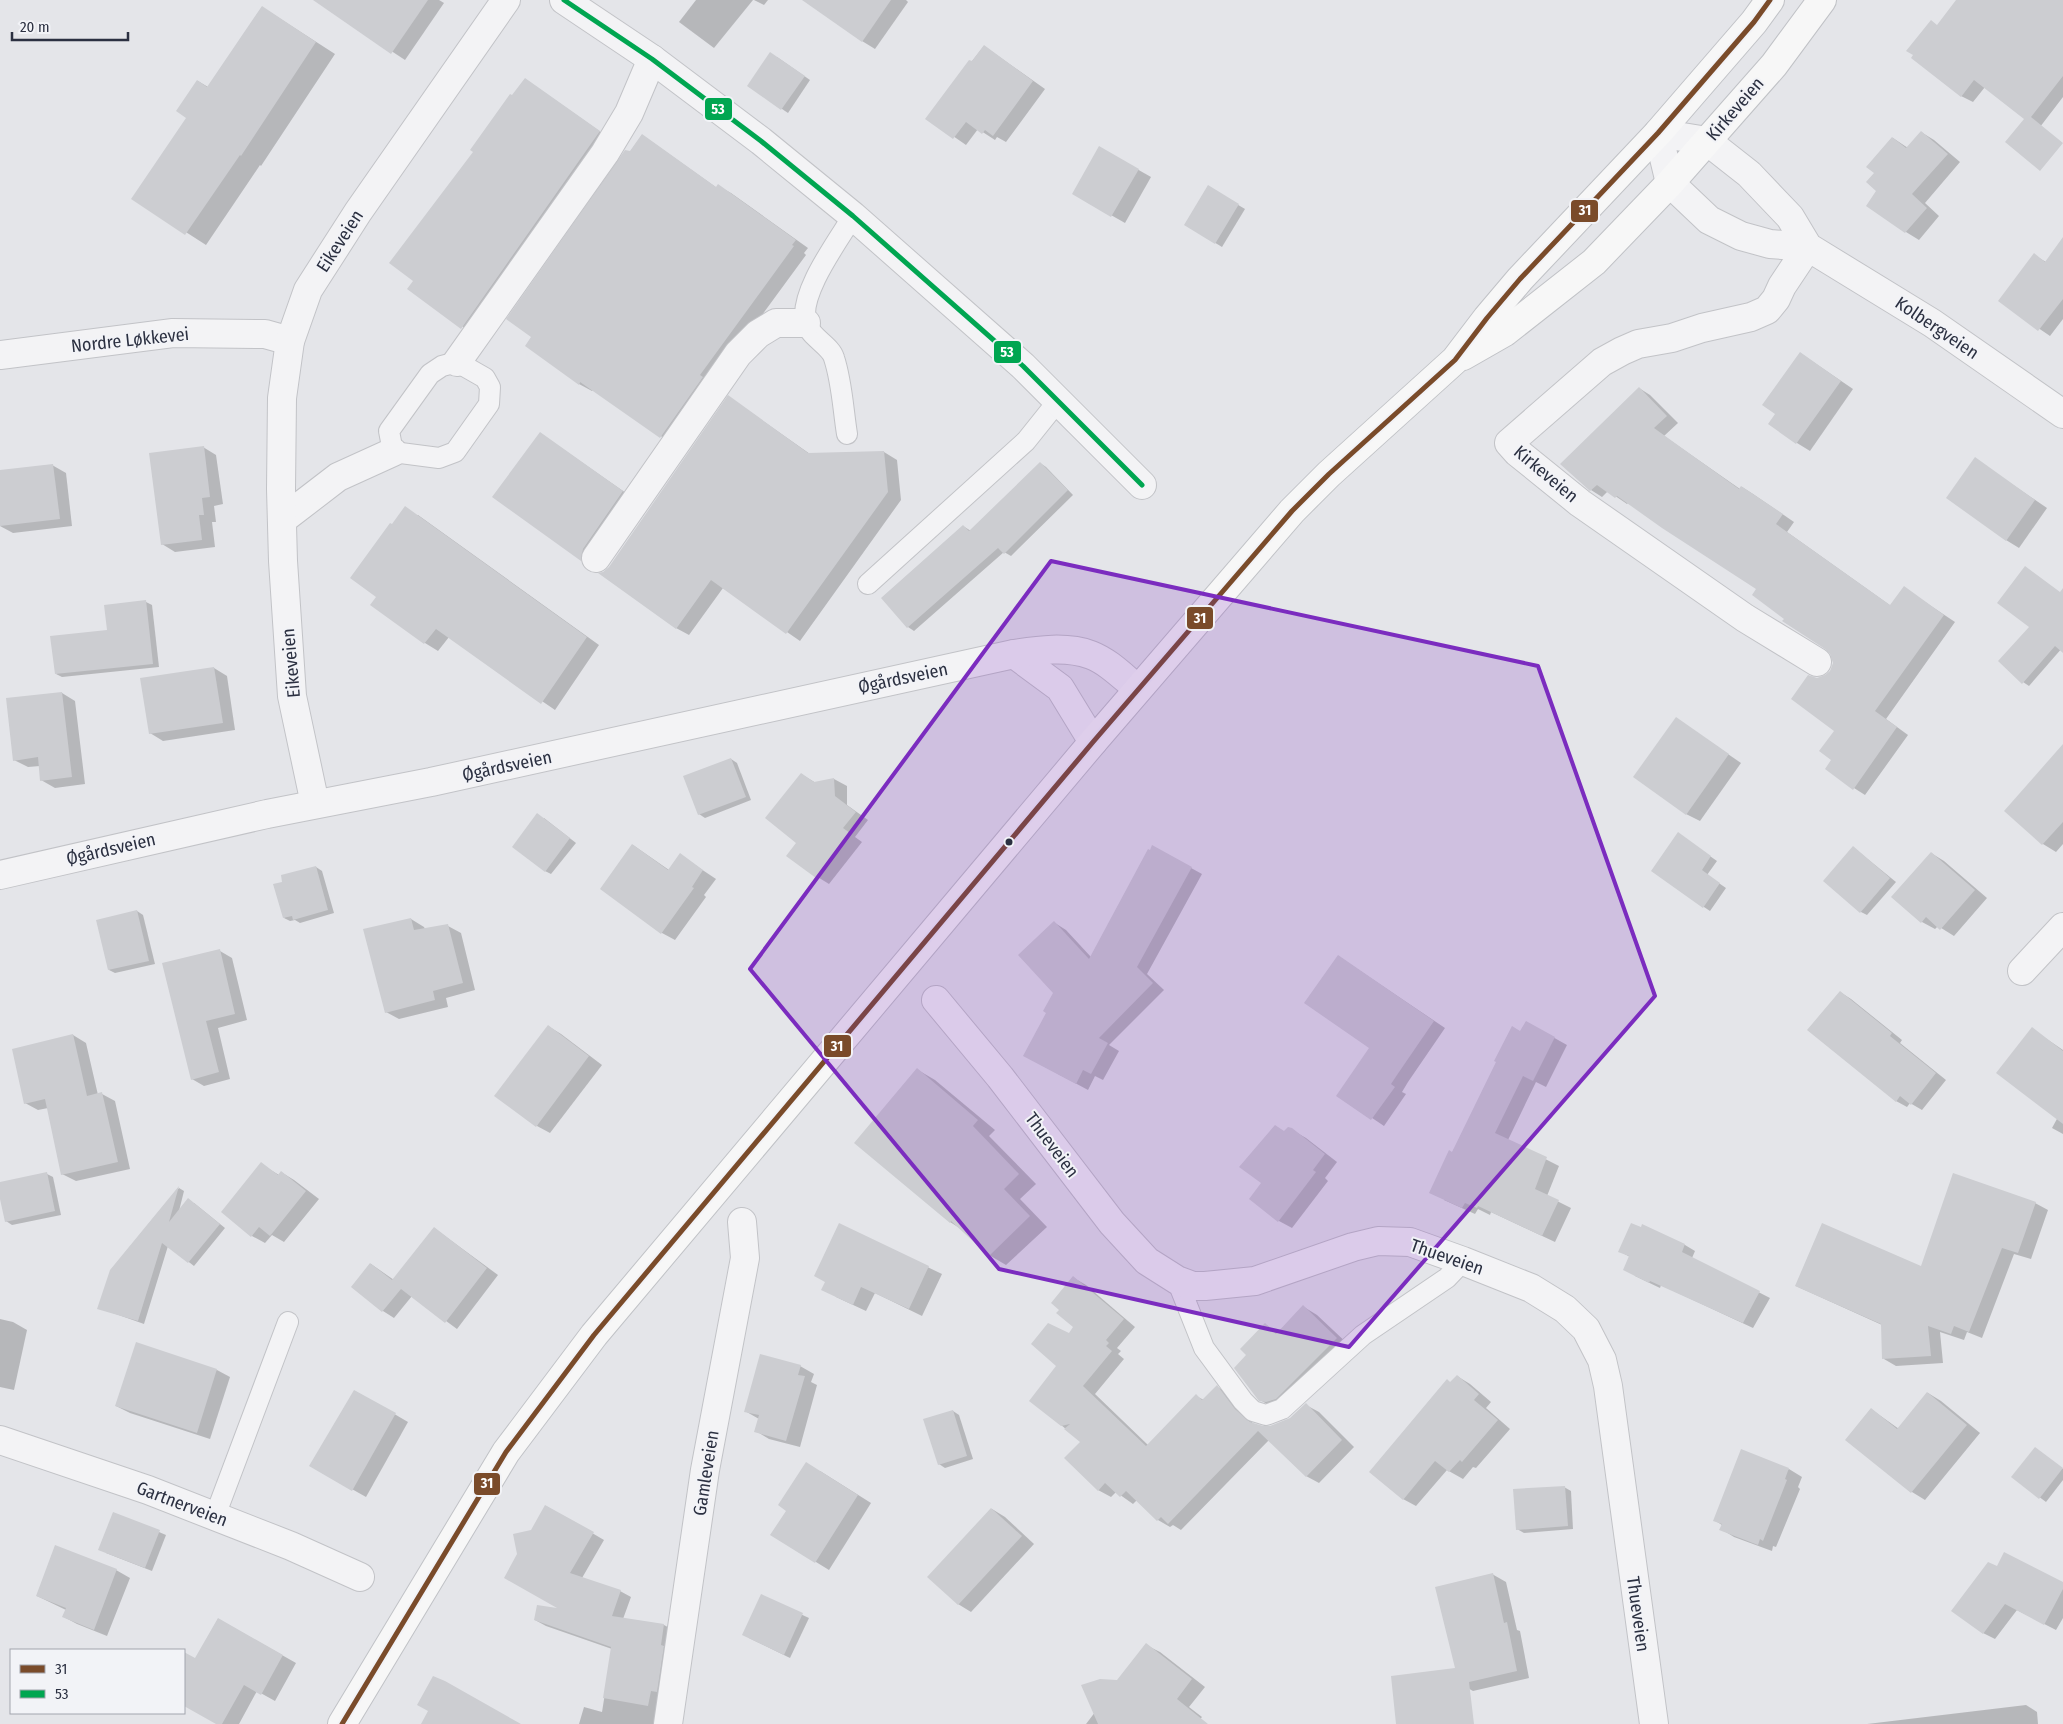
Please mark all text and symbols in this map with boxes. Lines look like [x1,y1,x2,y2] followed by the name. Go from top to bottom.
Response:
[12,10,129,42] scale bar
[20,18,50,36] text: 20 m
[1701,73,1769,145] street label: Kirkeveien
[704,97,733,121] line badge: 53
[711,101,725,118] text: 53
[1570,199,1599,223] line badge: 31
[1578,202,1591,219] text: 31
[312,206,368,276] street label: Eikeveien
[1891,292,1983,364] street label: Kolbergveien
[70,323,190,357] street label: Nordre Løkkevei
[993,340,1022,364] line badge: 53
[1000,344,1014,361] text: 53
[1509,441,1583,507] street label: Kirkeveien
[1186,606,1214,630] line badge: 31
[1193,610,1206,627] text: 31
[277,627,305,699] street label: Eikeveien
[856,658,950,698] street label: Øgårdsveien
[460,746,554,786] street label: Øgårdsveien
[64,828,158,870] street label: Øgårdsveien
[1004,837,1014,847] unlabelled marker
[823,1034,852,1058] line badge: 31
[830,1038,843,1055] text: 31
[1020,1108,1084,1182] street label: Thueveien
[1408,1234,1486,1280] street label: Thueveien
[688,1429,724,1517] street label: Gamleveien
[473,1472,501,1496] line badge: 31
[480,1475,493,1492] text: 31
[133,1477,231,1531] street label: Gartnerveien
[1622,1575,1654,1653] street label: Thueveien
[10,1649,185,1714] legend
[55,1660,67,1678] text: 31
[55,1685,69,1703] text: 53

